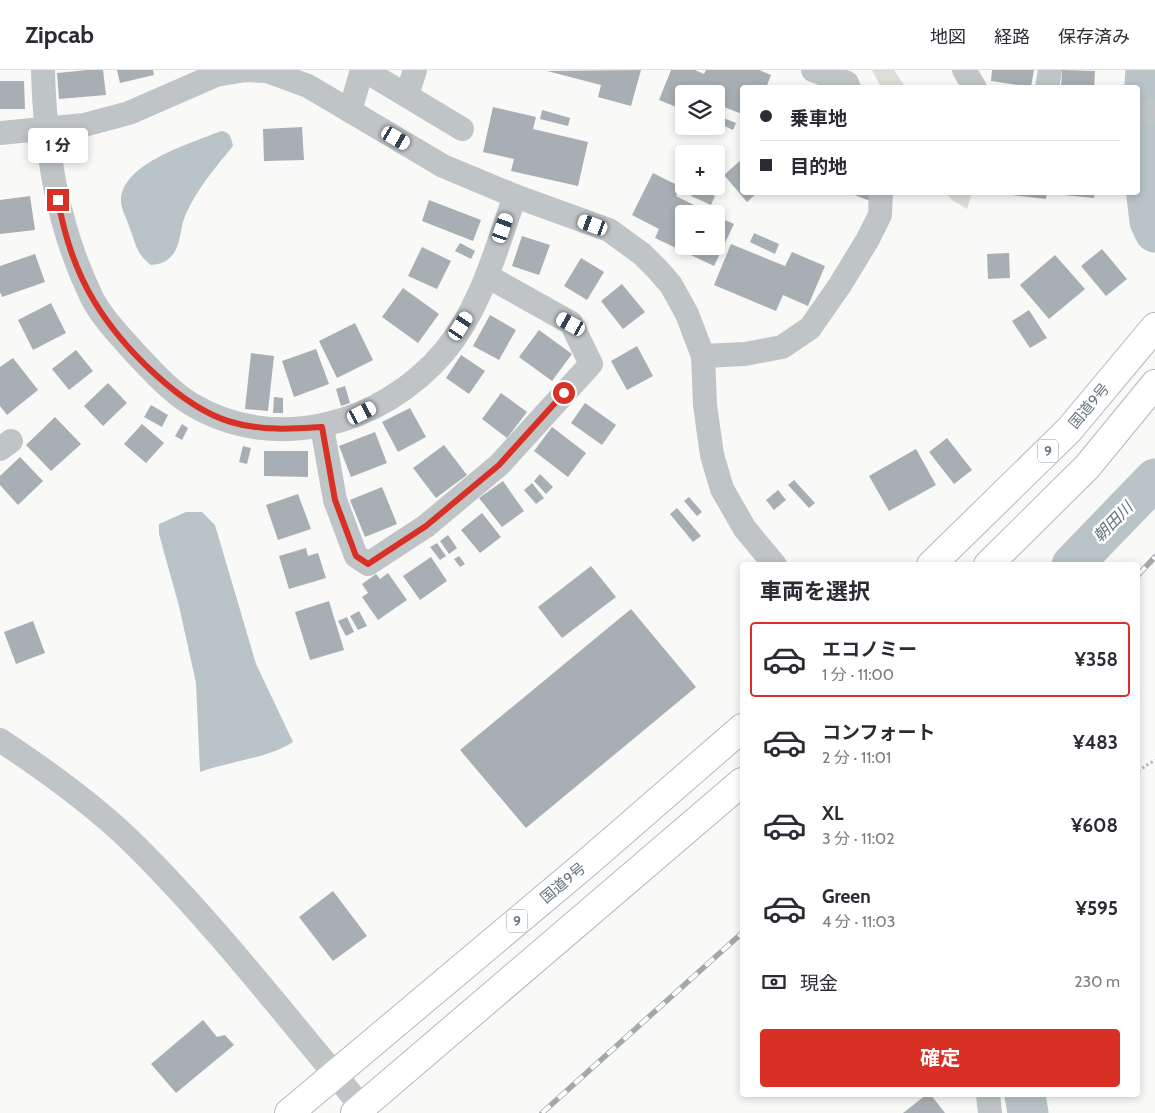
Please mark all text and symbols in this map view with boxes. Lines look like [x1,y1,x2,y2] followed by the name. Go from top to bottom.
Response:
[25,20,94,49] text: Zipcab
[930,26,966,48] text: 地図
[994,26,1030,48] text: 経路
[1058,26,1130,48] text: 保存済み
[675,85,725,255] map controls
[675,85,725,135] button: layers
[790,107,847,130] text: 乗車地
[379,124,412,152] car
[28,128,88,162] callout: 1 分
[45,136,71,155] text: 1 分
[675,145,725,195] button: +
[790,155,847,178] text: 目的地
[47,189,69,211] route end
[675,205,725,255] button: −
[491,211,514,245] car
[576,213,609,237] car
[446,309,475,343] car
[554,310,587,338] car
[1065,380,1113,432] street label: 国道9号
[553,382,575,404] route start
[345,400,378,426] car
[1038,440,1058,462] road number: 9
[1089,497,1138,546] water label: 朝田川
[760,578,870,605] text: 車両を選択
[762,637,807,682] icon: car
[822,638,917,661] text: エコノミー
[1075,648,1118,671] text: ¥358
[822,665,894,684] text: 1 分 · 11:00
[762,720,807,765] icon: car
[822,721,935,744] text: コンフォート
[1073,731,1118,754] text: ¥483
[822,748,891,767] text: 2 分 · 11:01
[822,802,843,825] text: XL
[762,803,807,848] icon: car
[1071,814,1118,837] text: ¥608
[822,829,895,848] text: 3 分 · 11:02
[537,859,589,907] street label: 国道9号
[822,885,871,908] text: Green
[762,886,807,931] icon: car
[1075,897,1118,920] text: ¥595
[507,909,527,932] road number: 9
[822,912,895,931] text: 4 分 · 11:03
[760,968,788,996] icon: cash
[800,972,838,995] text: 現金
[1074,972,1120,991] text: 230 m
[760,1029,1120,1087] button: 確定

